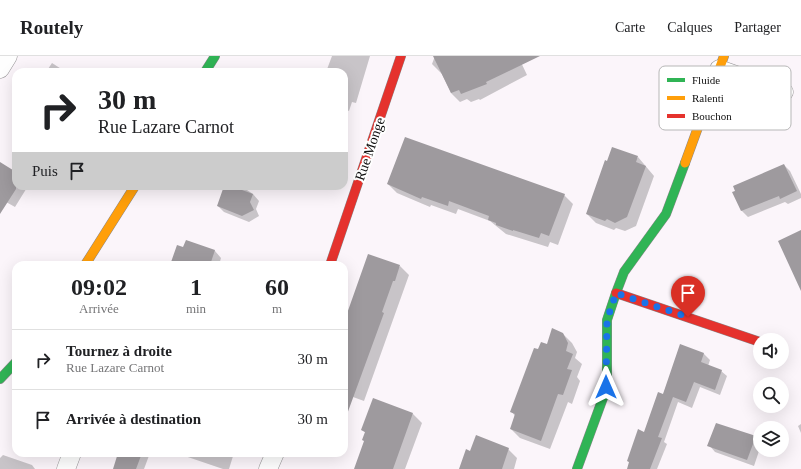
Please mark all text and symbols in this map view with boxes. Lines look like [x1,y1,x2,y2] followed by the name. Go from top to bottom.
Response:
[20,17,83,38] text: Routely
[615,20,645,35] text: Carte
[667,20,712,35] text: Calques
[734,20,781,35] text: Partager
[659,66,791,130] legend
[692,74,720,86] text: Fluide
[32,84,84,136] icon: right
[98,84,156,115] text: 30 m
[692,92,724,104] text: Ralenti
[692,110,732,122] text: Bouchon
[352,115,388,183] street label: Rue Monge
[98,117,234,137] text: Rue Lazare Carnot
[66,160,88,182] icon: arrive
[32,163,58,179] text: Puis
[71,274,127,300] text: 09:02
[190,274,202,300] text: 1
[265,274,289,300] text: 60
[671,276,705,317] pin
[677,282,699,304] icon: arrive
[79,301,119,316] text: Arrivée
[186,301,206,316] text: min
[272,301,282,316] text: m
[753,333,789,457] map controls
[753,333,789,369] button: sound
[66,343,172,359] text: Tournez à droite
[32,349,54,371] icon: right
[298,351,328,367] text: 30 m
[66,360,164,375] text: Rue Lazare Carnot
[585,366,627,408] position arrow
[753,377,789,413] button: search
[32,409,54,431] icon: arrive
[66,411,201,427] text: Arrivée à destination
[298,411,328,427] text: 30 m
[753,421,789,457] button: layers

